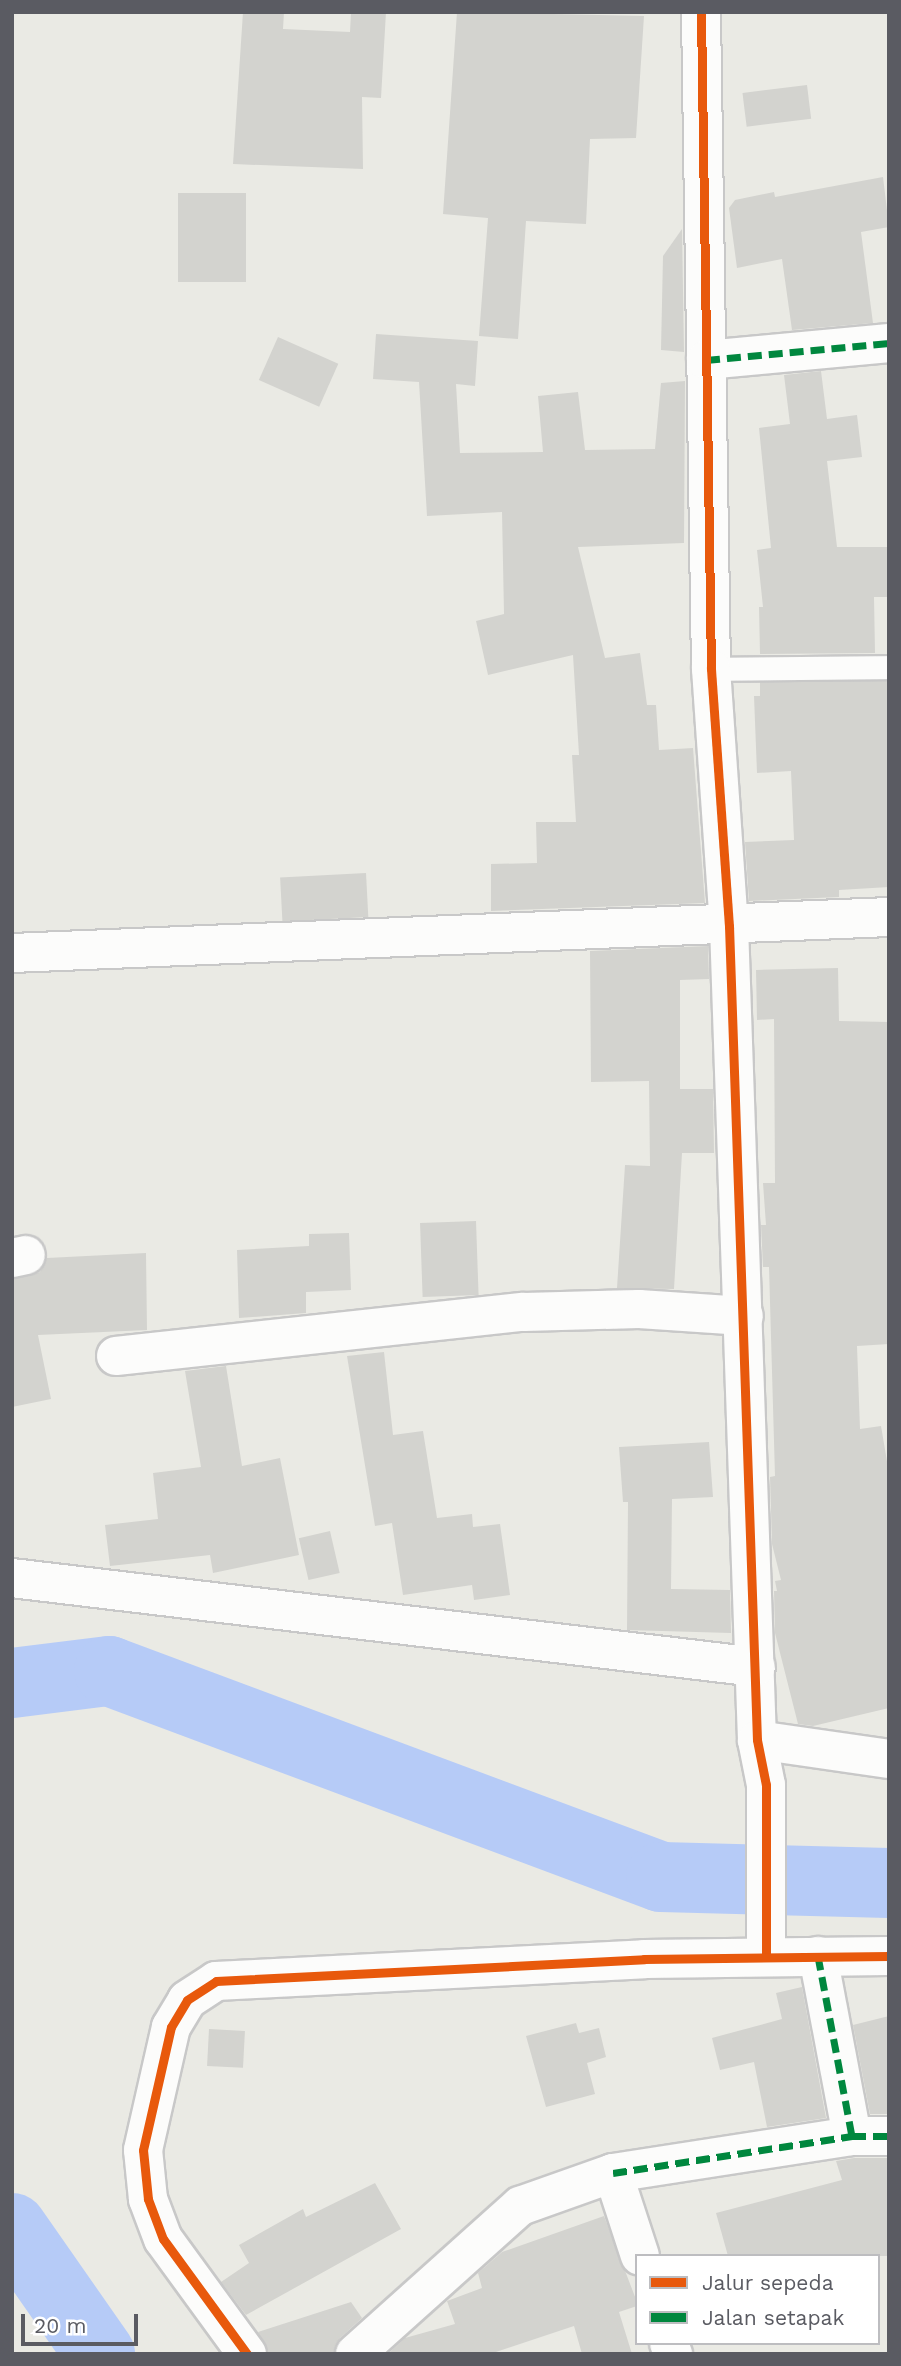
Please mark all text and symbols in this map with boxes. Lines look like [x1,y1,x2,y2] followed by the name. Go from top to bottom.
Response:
[635,2254,880,2345] legend
[702,2270,834,2295] text: Jalur sepeda
[24,2300,142,2344] scale bar
[702,2305,844,2330] text: Jalan setapak
[34,2313,86,2338] text: 20 m

